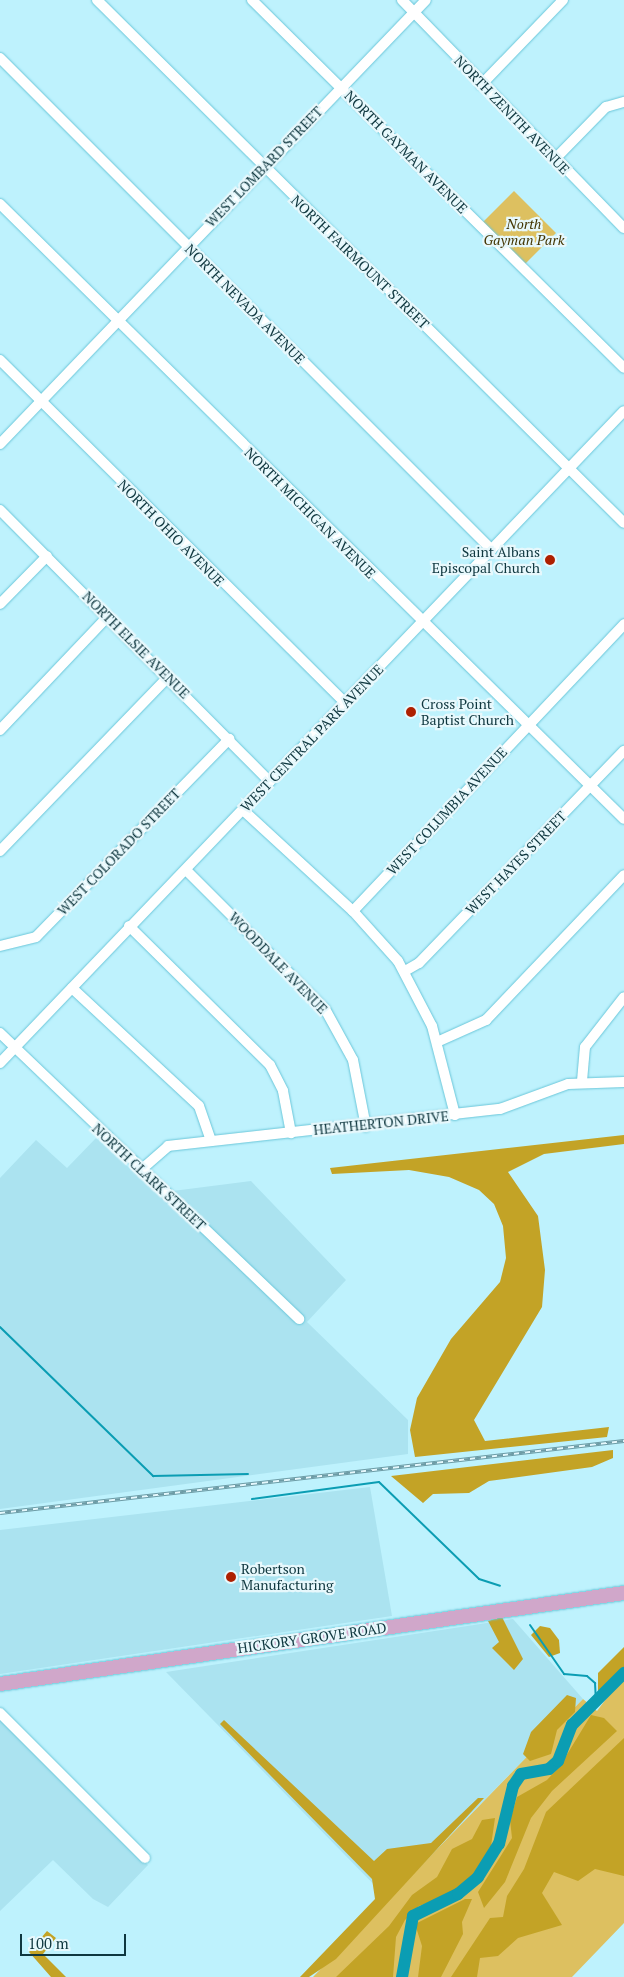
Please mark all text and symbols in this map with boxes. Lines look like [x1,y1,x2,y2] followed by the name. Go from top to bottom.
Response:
[451,52,573,178] street label: NORTH ZENITH AVENUE
[341,87,471,217] street label: NORTH GAYMAN AVENUE
[202,103,326,231] street label: WEST LOMBARD STREET
[287,192,433,332] street label: NORTH FAIRMOUNT STREET
[484,216,564,248] park label: North Gayman Park
[181,240,309,368] street label: NORTH NEVADA AVENUE
[241,444,379,582] street label: NORTH MICHIGAN AVENUE
[114,476,228,590] street label: NORTH OHIO AVENUE
[432,544,540,576] place label: Saint Albans Episcopal Church
[544,554,556,566] marker: Saint Albans Episcopal Church
[79,588,193,702] street label: NORTH ELSIE AVENUE
[237,661,387,815] street label: WEST CENTRAL PARK AVENUE
[421,696,514,729] place label: Cross Point Baptist Church
[405,706,417,718] marker: Cross Point Baptist Church
[383,743,511,879] street label: WEST COLUMBIA AVENUE
[54,785,184,919] street label: WEST COLORADO STREET
[462,808,570,918] street label: WEST HAYES STREET
[225,909,331,1017] street label: WOODDALE AVENUE
[313,1108,449,1138] street label: HEATHERTON DRIVE
[89,1120,209,1234] street label: NORTH CLARK STREET
[241,1561,333,1594] place label: Robertson Manufacturing
[225,1571,237,1583] marker: Robertson Manufacturing
[236,1619,388,1657] street label: HICKORY GROVE ROAD
[22,1924,129,1956] scale bar
[28,1933,69,1953] text: 100 m

